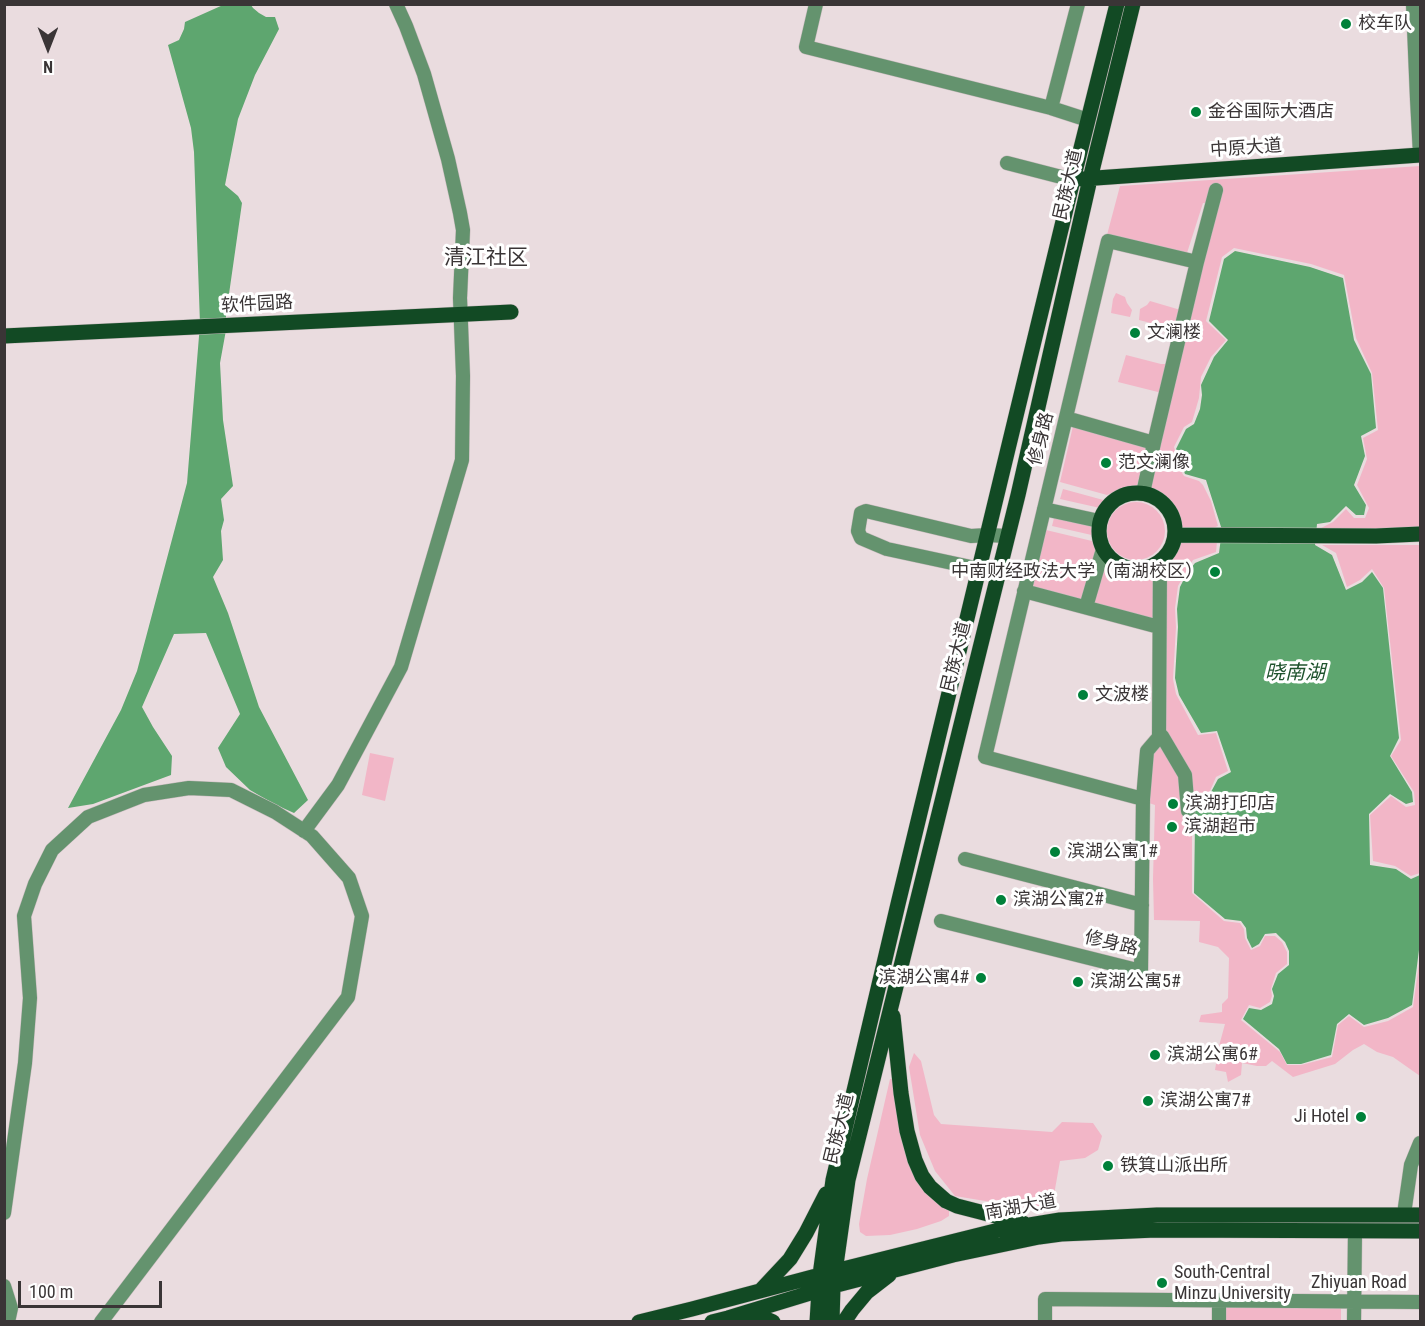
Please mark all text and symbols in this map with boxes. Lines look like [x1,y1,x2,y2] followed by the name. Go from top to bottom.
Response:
[1358,13,1412,35] place label: 校车队
[1339,17,1353,31] marker: 校车队
[18,18,78,78] north arrow
[43,57,53,76] text: N
[1208,101,1334,123] place label: 金谷国际大酒店
[1189,105,1203,119] marker: 金谷国际大酒店
[1209,136,1283,162] street label: 中原大道
[1050,147,1088,223] street label: 民族大道
[444,246,528,272] district label: 清江社区
[220,292,294,318] street label: 软件园路
[1147,322,1201,344] place label: 文澜楼
[1128,326,1142,340] marker: 文澜楼
[1025,410,1059,468] street label: 修身路
[1118,452,1190,474] place label: 范文澜像
[1099,456,1113,470] marker: 范文澜像
[951,561,1203,583] place label: 中南财经政法大学（南湖校区）
[1208,565,1222,579] marker: 中南财经政法大学（南湖校区）
[938,619,976,695] street label: 民族大道
[1265,662,1325,686] water label: 晓南湖
[1095,684,1149,706] place label: 文波楼
[1076,688,1090,702] marker: 文波楼
[1185,793,1275,815] place label: 滨湖打印店
[1166,797,1180,811] marker: 滨湖打印店
[1184,816,1256,838] place label: 滨湖超市
[1165,820,1179,834] marker: 滨湖超市
[1067,841,1158,863] place label: 滨湖公寓1#
[1048,845,1062,859] marker: 滨湖公寓1#
[1013,889,1104,911] place label: 滨湖公寓2#
[994,893,1008,907] marker: 滨湖公寓2#
[1082,927,1140,961] street label: 修身路
[878,967,969,989] place label: 滨湖公寓4#
[974,971,988,985] marker: 滨湖公寓4#
[1090,971,1181,993] place label: 滨湖公寓5#
[1071,975,1085,989] marker: 滨湖公寓5#
[1167,1044,1258,1066] place label: 滨湖公寓6#
[1148,1048,1162,1062] marker: 滨湖公寓6#
[1160,1090,1251,1112] place label: 滨湖公寓7#
[821,1091,859,1167] street label: 民族大道
[1141,1094,1155,1108] marker: 滨湖公寓7#
[1294,1106,1349,1128] place label: Ji Hotel
[1354,1110,1368,1124] marker: Ji Hotel
[1120,1155,1228,1177] place label: 铁箕山派出所
[1101,1159,1115,1173] marker: 铁箕山派出所
[984,1191,1058,1225] street label: 南湖大道
[1174,1262,1291,1304] place label: South-Central Minzu University
[21,1269,165,1307] scale bar
[1311,1272,1407,1294] street label: Zhiyuan Road
[1155,1276,1169,1290] marker: South-Central Minzu University
[29,1281,73,1302] text: 100 m

